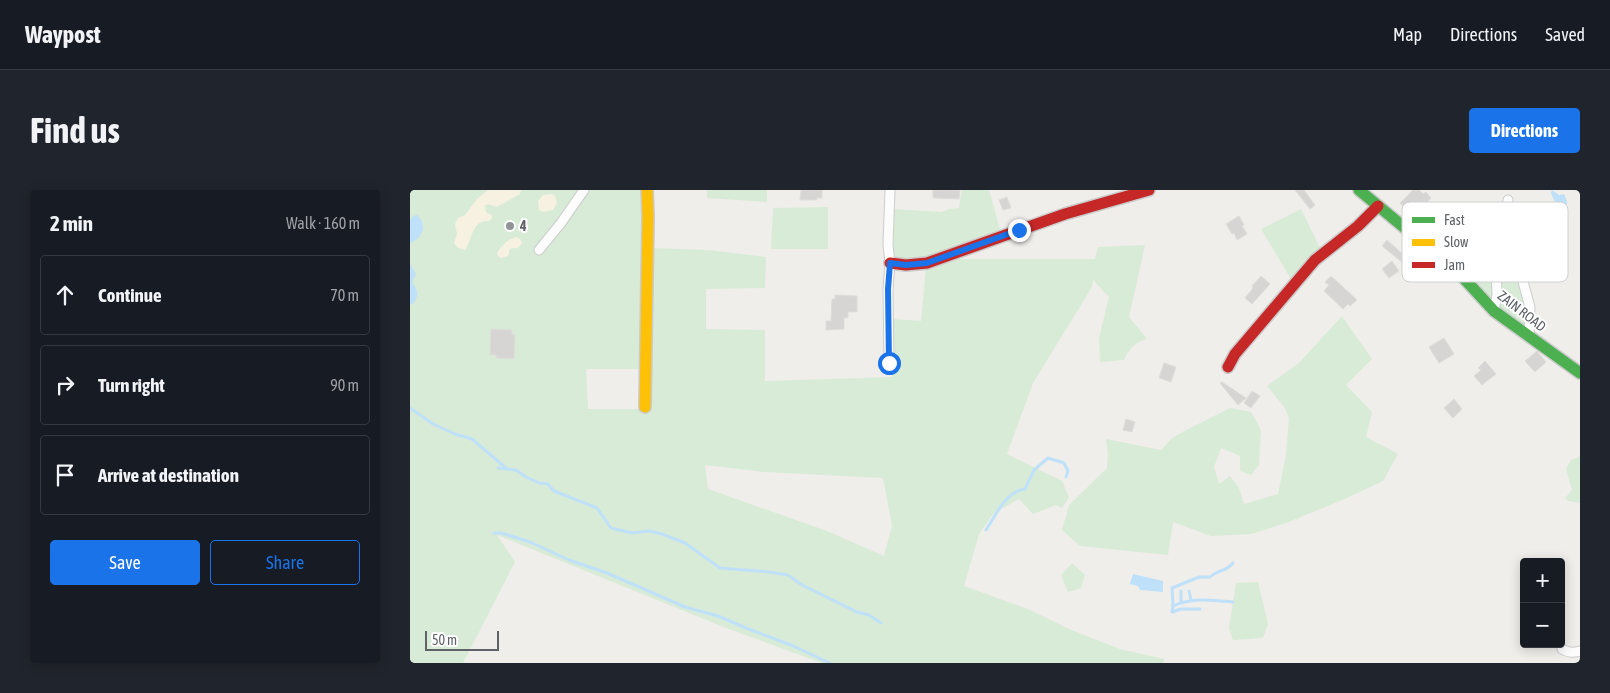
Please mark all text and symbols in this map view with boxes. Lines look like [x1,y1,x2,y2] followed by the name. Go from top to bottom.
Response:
[25,21,101,48] text: Waypost
[1393,24,1422,45] text: Map
[1450,24,1517,45] text: Directions
[1545,24,1585,45] text: Saved
[1469,108,1580,153] button: Directions
[30,110,120,150] text: Find us
[1402,202,1568,282] legend
[50,211,93,235] text: 2 min
[1444,212,1465,228] text: Fast
[286,214,360,232] text: Walk · 160 m
[519,218,527,234] place label: 4
[1008,219,1031,242] route end
[504,220,516,232] marker: 4
[1444,234,1469,250] text: Slow
[1444,257,1465,273] text: Jam
[51,281,79,309] icon: ahead
[98,284,162,306] text: Continue
[330,286,359,304] text: 70 m
[1495,287,1549,335] street label: ZAIN ROAD
[878,352,901,375] route start
[51,371,79,399] icon: right
[98,374,165,396] text: Turn right
[330,376,359,394] text: 90 m
[51,461,79,489] icon: arrive
[98,464,239,486] text: Arrive at destination
[50,540,200,585] button: Save
[210,540,360,585] button: Share
[1520,558,1565,648] map controls
[1520,558,1565,603] button: +
[1520,603,1565,648] button: −
[425,628,499,651] scale bar
[432,632,457,648] text: 50 m

